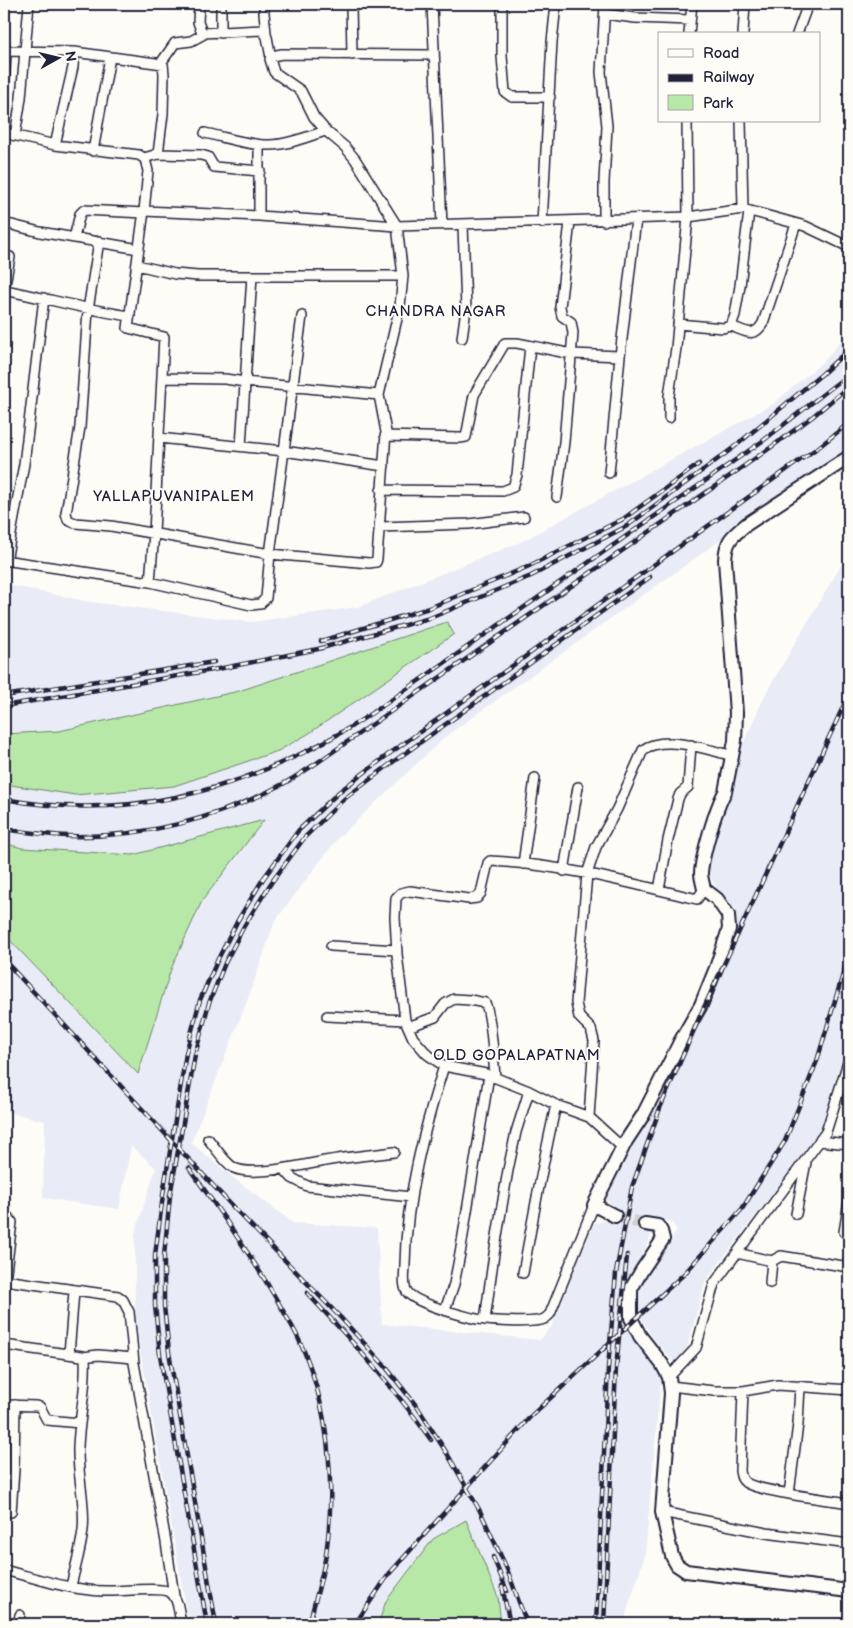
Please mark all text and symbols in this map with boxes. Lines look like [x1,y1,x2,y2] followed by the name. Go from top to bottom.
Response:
[32,32,82,82] north arrow
[658,32,820,122] legend
[703,44,739,63] text: Road
[61,50,80,63] text: N
[703,68,754,87] text: Railway
[703,94,734,113] text: Park
[366,302,506,321] district label: CHANDRA NAGAR
[92,487,255,506] district label: YALLAPUVANIPALEM
[433,1046,601,1065] district label: OLD GOPALAPATNAM

